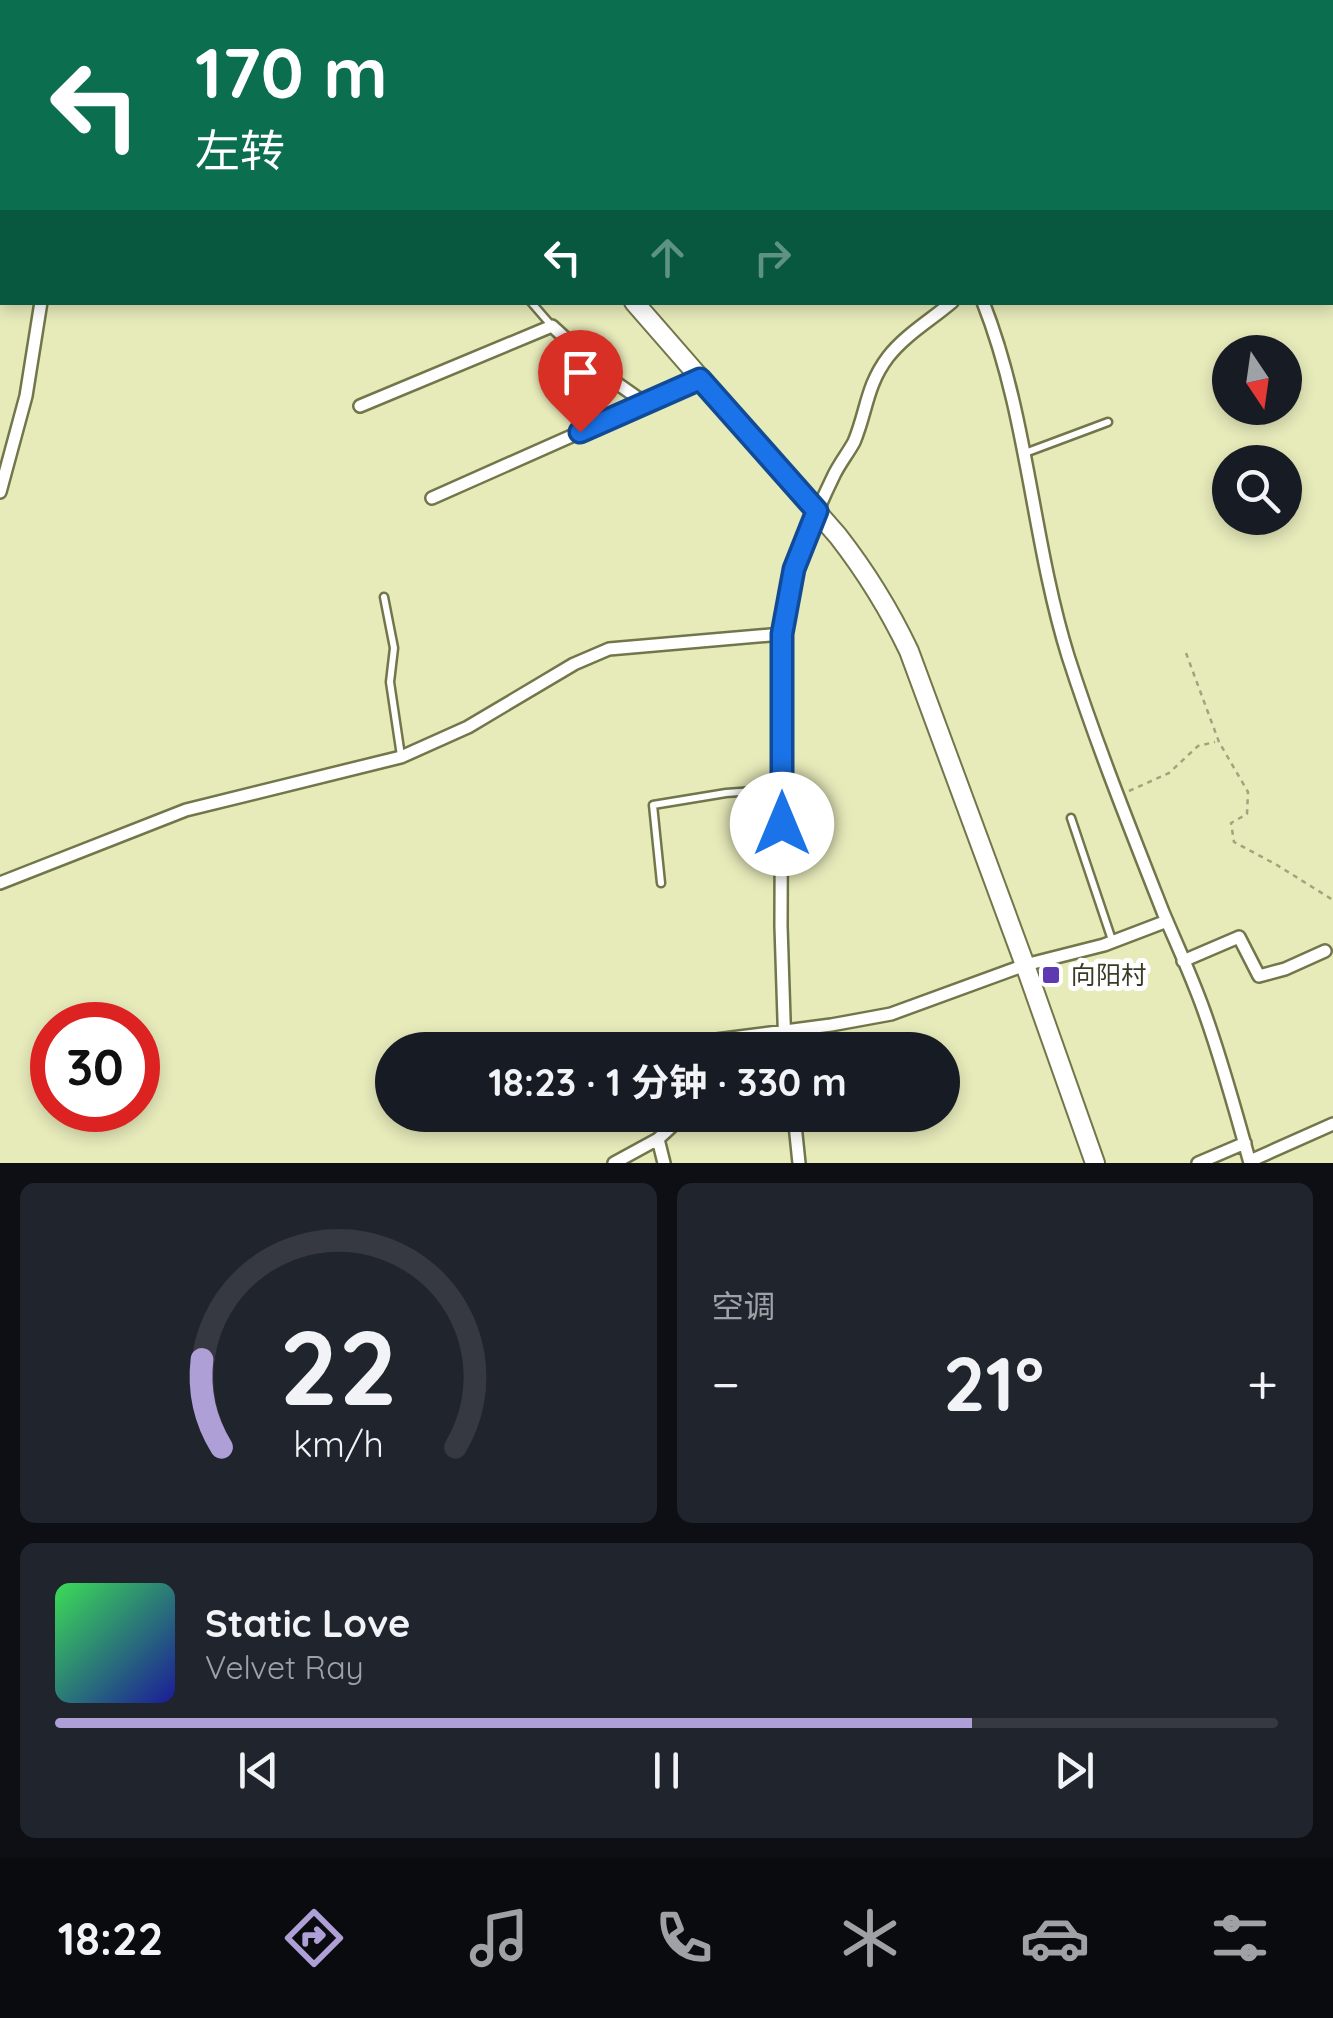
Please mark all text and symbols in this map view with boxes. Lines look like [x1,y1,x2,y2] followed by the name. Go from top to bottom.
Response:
[195,28,388,116] text: 170 m
[30,40,160,170] icon: left
[195,122,285,178] text: 左转
[535,230,590,285] icon: left
[640,230,695,285] icon: ahead
[745,230,800,285] icon: right
[538,330,623,433] pin
[1212,335,1302,425] north arrow
[1212,335,1302,535] map controls
[553,345,608,400] icon: arrive
[1212,445,1302,535] button: search
[730,772,834,876] position arrow
[1071,959,1146,990] place label: 向阳村
[1040,964,1062,986] marker: 向阳村
[30,1002,160,1132] speed limit sign: 30
[488,1058,847,1106] text: 18:23 · 1 分钟 · 330 m
[712,1286,776,1326] text: 空调
[279,1301,397,1431] text: 22
[943,1336,1044,1430] text: 21°
[712,1349,740,1418] text: −
[1247,1349,1278,1418] text: +
[293,1421,384,1466] text: km/h
[205,1599,410,1647] text: Static Love
[205,1647,364,1687] text: Velvet Ray
[231,1743,286,1798] icon: previous
[639,1743,694,1798] icon: pause
[1047,1743,1102,1798] icon: next
[279,1903,349,1973] icon: directions
[464,1903,534,1973] icon: music
[649,1903,719,1973] icon: phone
[835,1903,905,1973] icon: climate
[1020,1903,1090,1973] icon: car
[1205,1903,1275,1973] icon: filters
[58,1910,163,1966] text: 18:22

